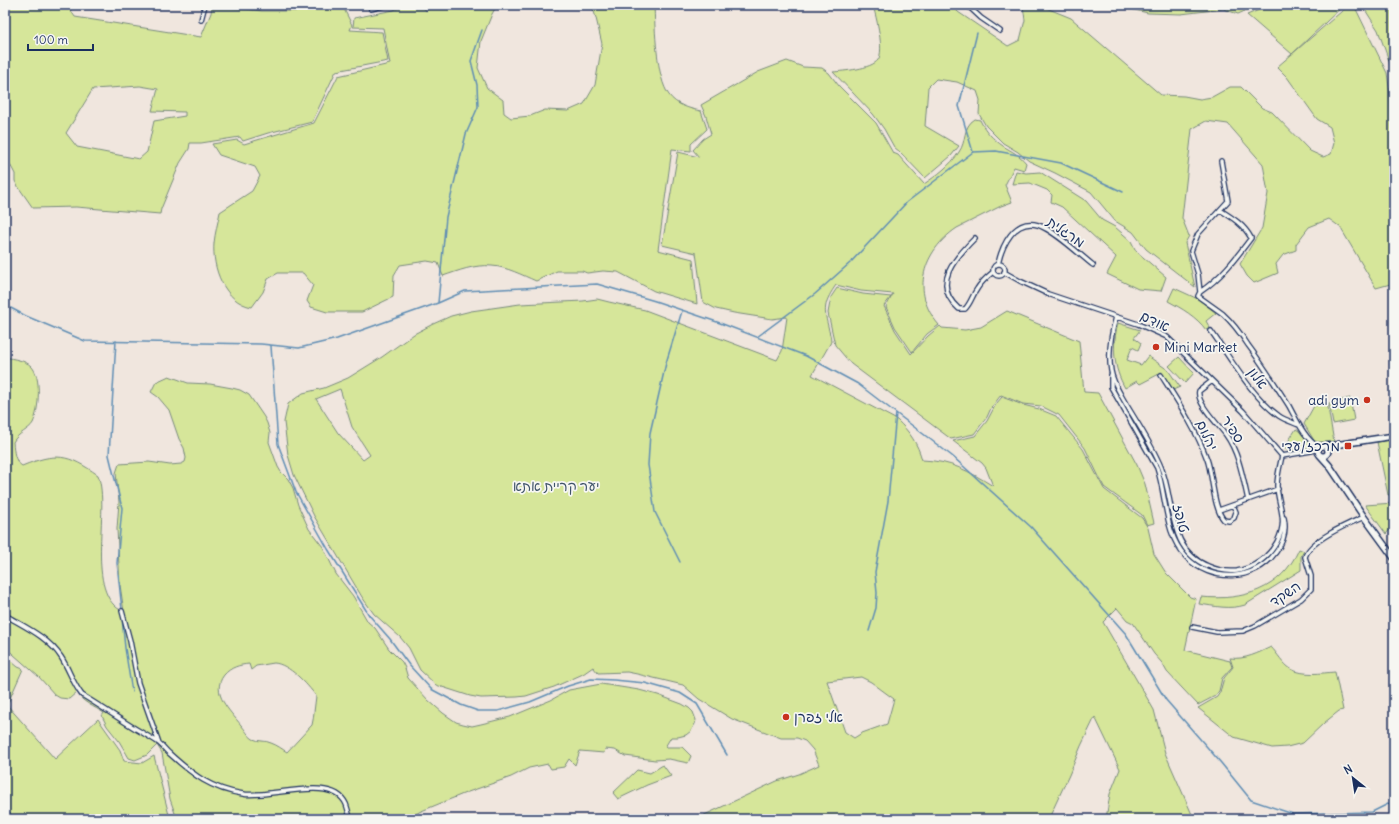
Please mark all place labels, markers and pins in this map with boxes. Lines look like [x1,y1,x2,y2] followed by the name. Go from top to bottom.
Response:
[1164,338,1238,356] place label: Mini Market
[1151,342,1161,352] marker: Mini Market
[1308,391,1359,409] place label: adi gym
[1362,395,1372,405] marker: adi gym
[1281,437,1340,455] place label: מרכז/עדי
[1343,441,1353,451] marker: מרכז/עדי
[794,708,844,726] place label: אלי זפרן
[781,712,791,722] marker: אלי זפרן

